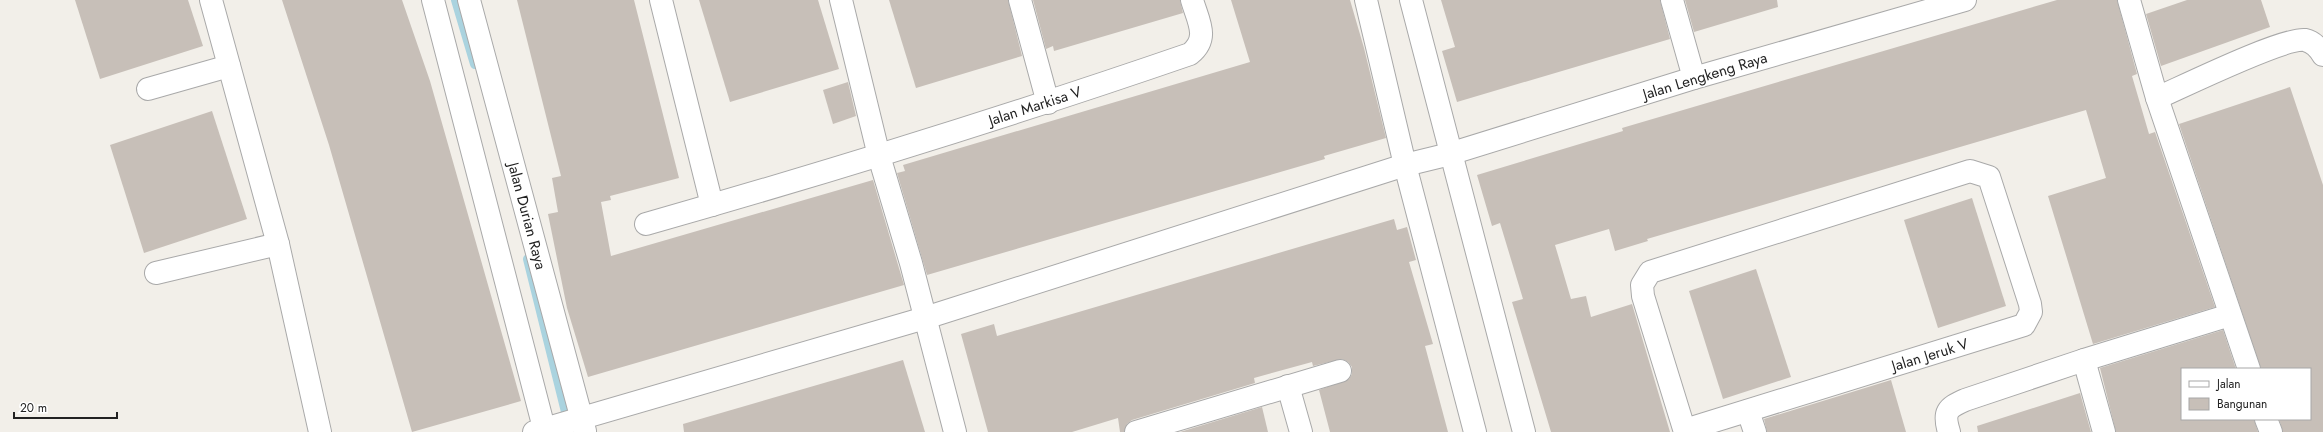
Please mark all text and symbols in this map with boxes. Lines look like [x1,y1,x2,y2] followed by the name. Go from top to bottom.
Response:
[1638,47,1770,106] street label: Jalan Lengkeng Raya
[984,81,1084,132] street label: Jalan Markisa V
[502,158,552,272] street label: Jalan Durian Raya
[1887,333,1971,378] street label: Jalan Jeruk V
[2181,368,2311,420] legend
[2215,375,2240,393] text: Jalan
[14,394,117,420] scale bar
[2217,395,2267,413] text: Bangunan
[20,399,47,417] text: 20 m

